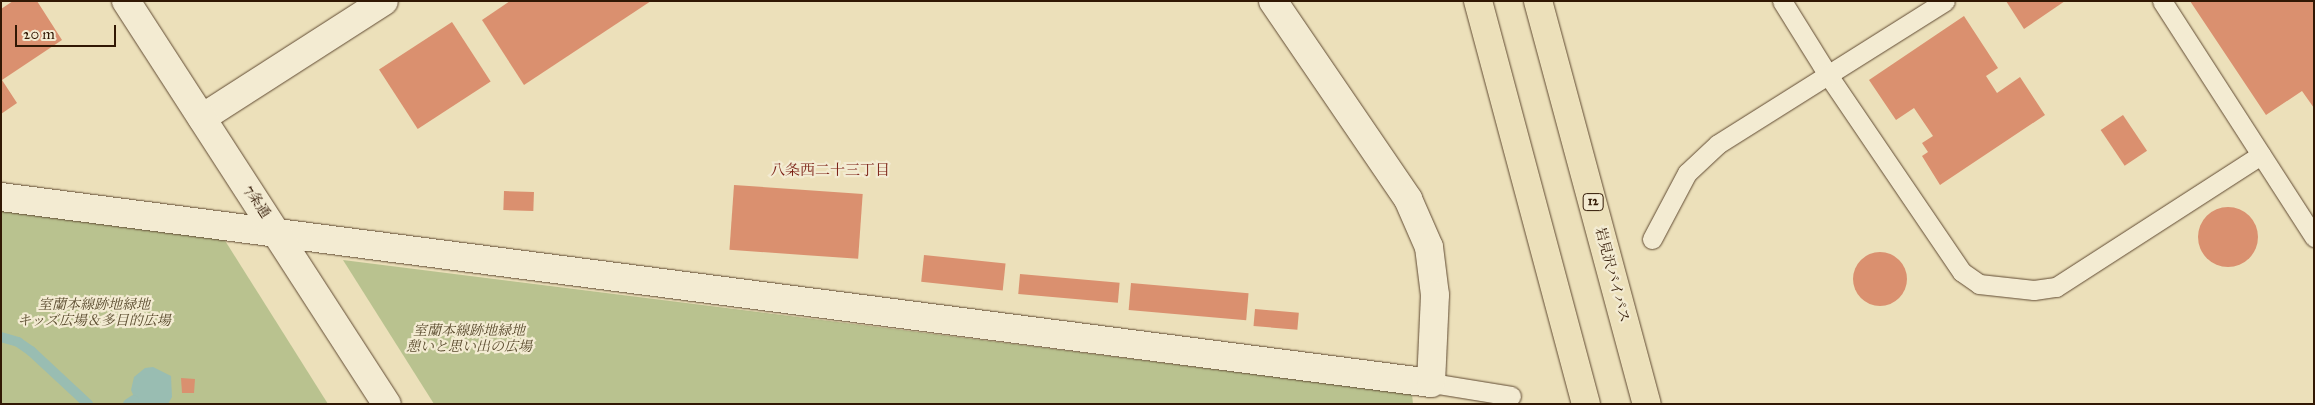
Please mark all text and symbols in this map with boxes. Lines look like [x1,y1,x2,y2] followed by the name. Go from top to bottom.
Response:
[18,15,119,47] scale bar
[23,25,55,43] text: 20 m
[770,162,890,180] district label: 八条西二十三丁目
[240,183,274,221] street label: 7条通
[1582,192,1604,212] road number: 12
[1591,225,1633,325] street label: 岩見沢バイパス
[17,297,171,330] park label: 室蘭本線跡地緑地 キッズ広場＆多目的広場
[406,323,532,356] park label: 室蘭本線跡地緑地 憩いと思い出の広場

